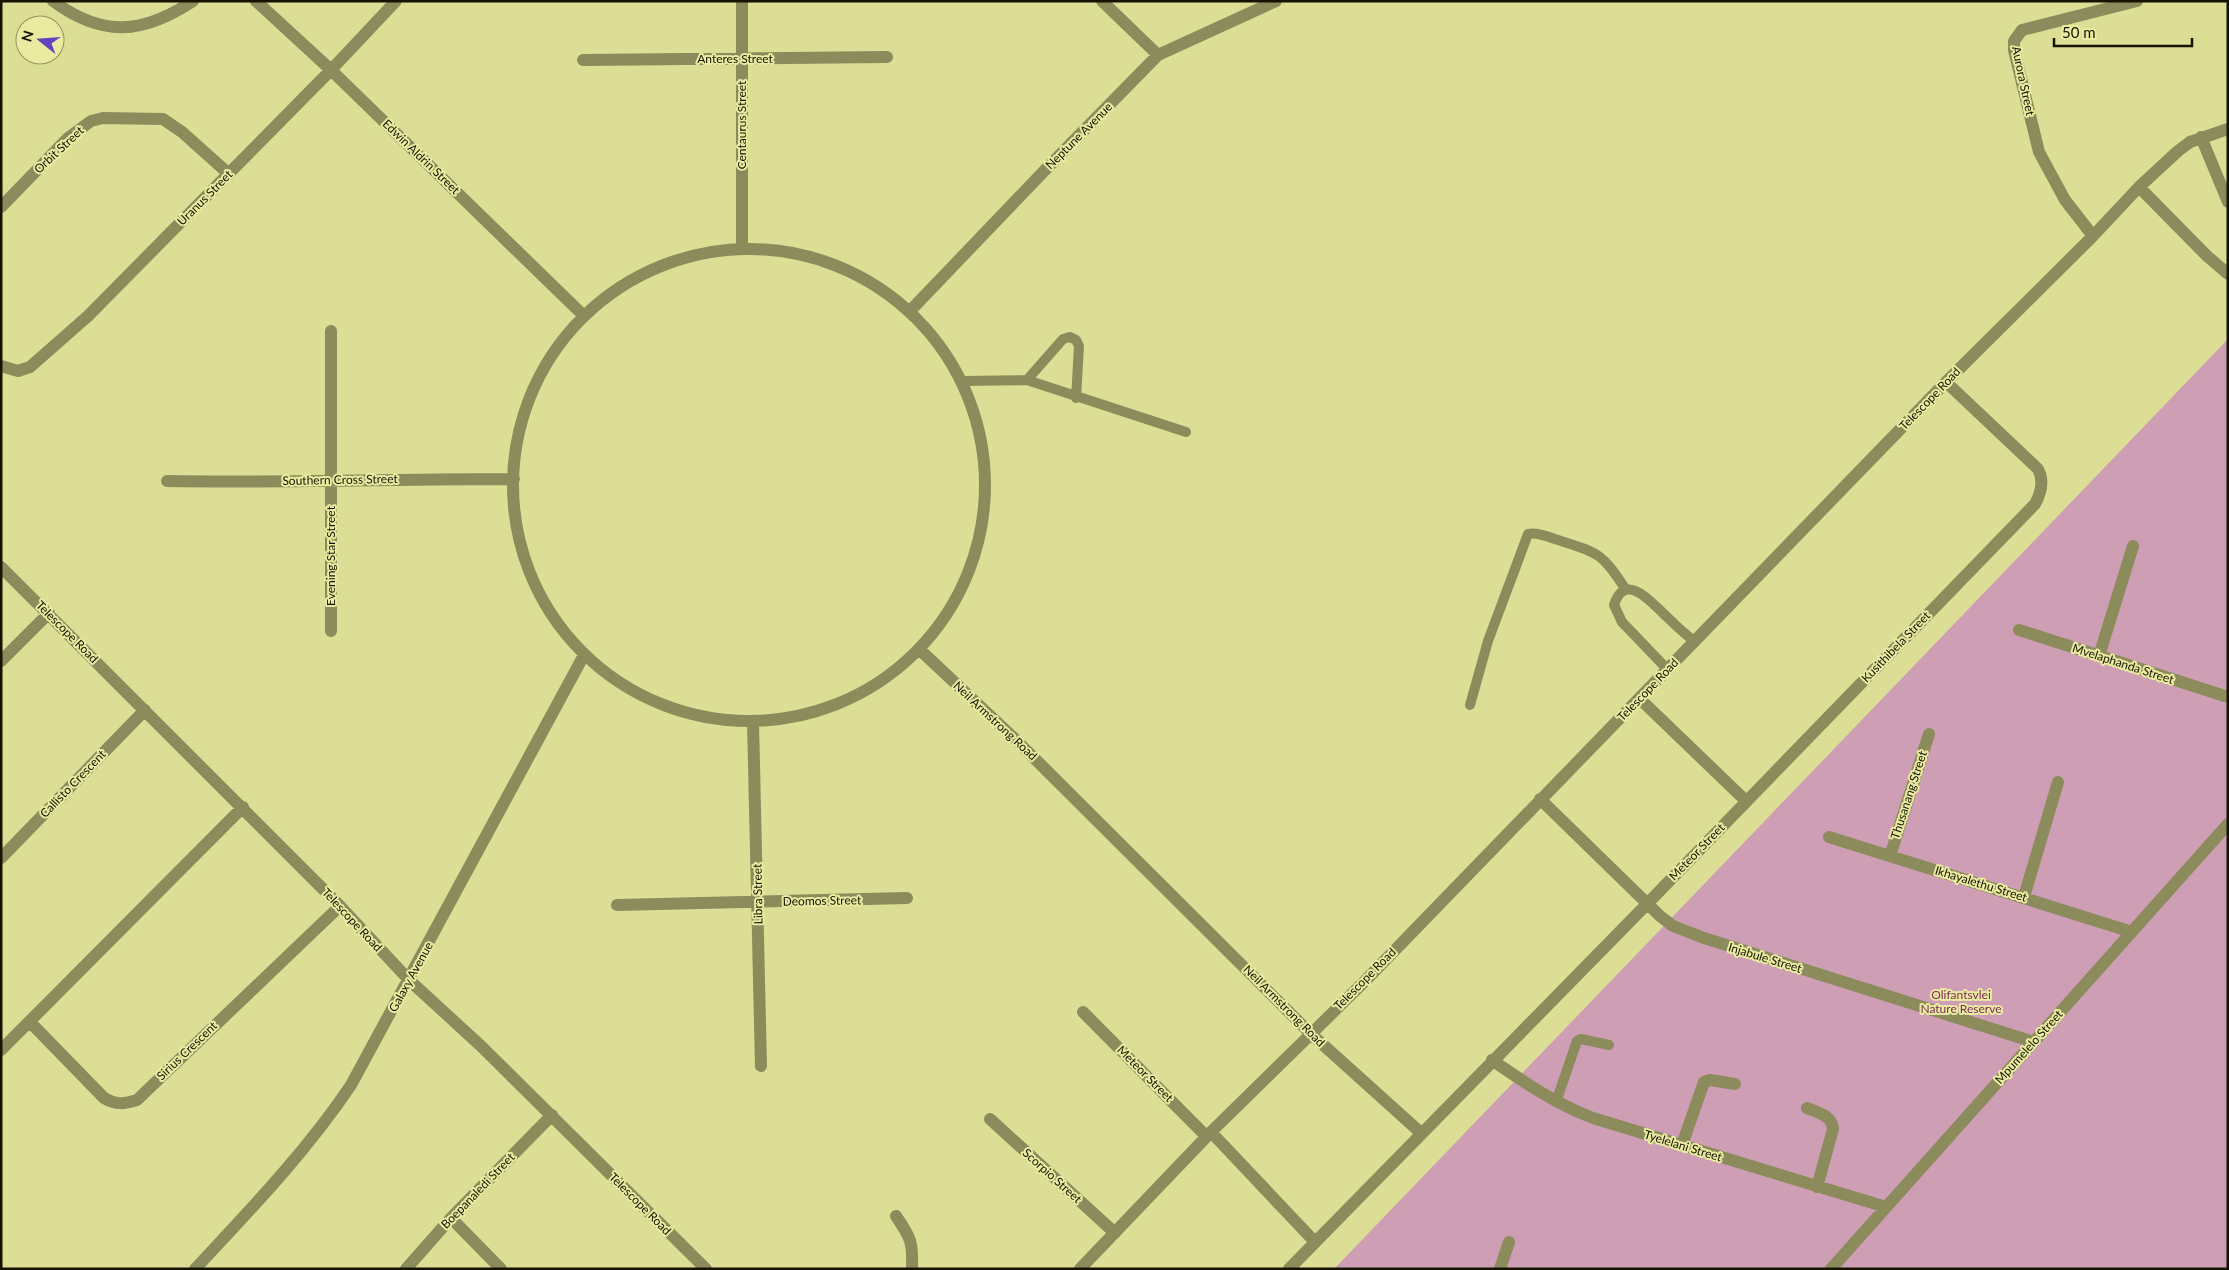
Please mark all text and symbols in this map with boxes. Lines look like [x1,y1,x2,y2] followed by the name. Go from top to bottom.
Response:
[15,15,65,65] north arrow
[2054,15,2192,47] scale bar
[2062,23,2096,41] text: 50 m
[17,28,37,44] text: N
[2009,45,2038,118] street label: Aurora Street
[697,51,774,66] street label: Anteres Street
[734,80,749,169] street label: Centaurus Street
[1042,99,1115,172] street label: Neptune Avenue
[380,116,464,198] street label: Edwin Aldrin Street
[31,122,87,176] street label: Orbit Street
[174,166,236,228] street label: Uranus Street
[1896,364,1963,433] street label: Telescope Road
[282,471,399,488] street label: Southern Cross Street
[323,505,338,606] street label: Evening Star Street
[33,598,101,666] street label: Telescope Road
[1858,608,1934,685] street label: Kusithibela Street
[2071,640,2176,687] street label: Mvelaphanda Street
[1614,655,1681,724] street label: Telescope Road
[950,678,1040,763] street label: Neil Armstrong Road
[37,746,109,821] street label: Callisto Crescent
[1887,748,1930,841] street label: Thusanang Street
[1666,820,1728,883] street label: Meteor Street
[1933,862,2030,905] street label: Ikhayalethu Street
[749,863,766,924] street label: Libra Street
[319,885,386,955] street label: Telescope Road
[782,892,862,909] street label: Deomos Street
[385,939,436,1014] street label: Galaxy Avenue
[1727,939,1804,976] street label: Injabule Street
[1331,945,1399,1013] street label: Telescope Road
[1240,962,1328,1050] street label: Neil Armstrong Road
[1920,987,2002,1016] park label: Olifantsvlei Nature Reserve
[1992,1006,2066,1087] street label: Mpumelelo Street
[153,1018,220,1083] street label: Sirius Crescent
[1114,1042,1177,1105] street label: Meteor Street
[1642,1127,1725,1165] street label: Tyelelani Street
[1020,1145,1085,1207] street label: Scorpio Street
[438,1149,518,1232] street label: Boepanaledi Street
[606,1170,674,1238] street label: Telescope Road

